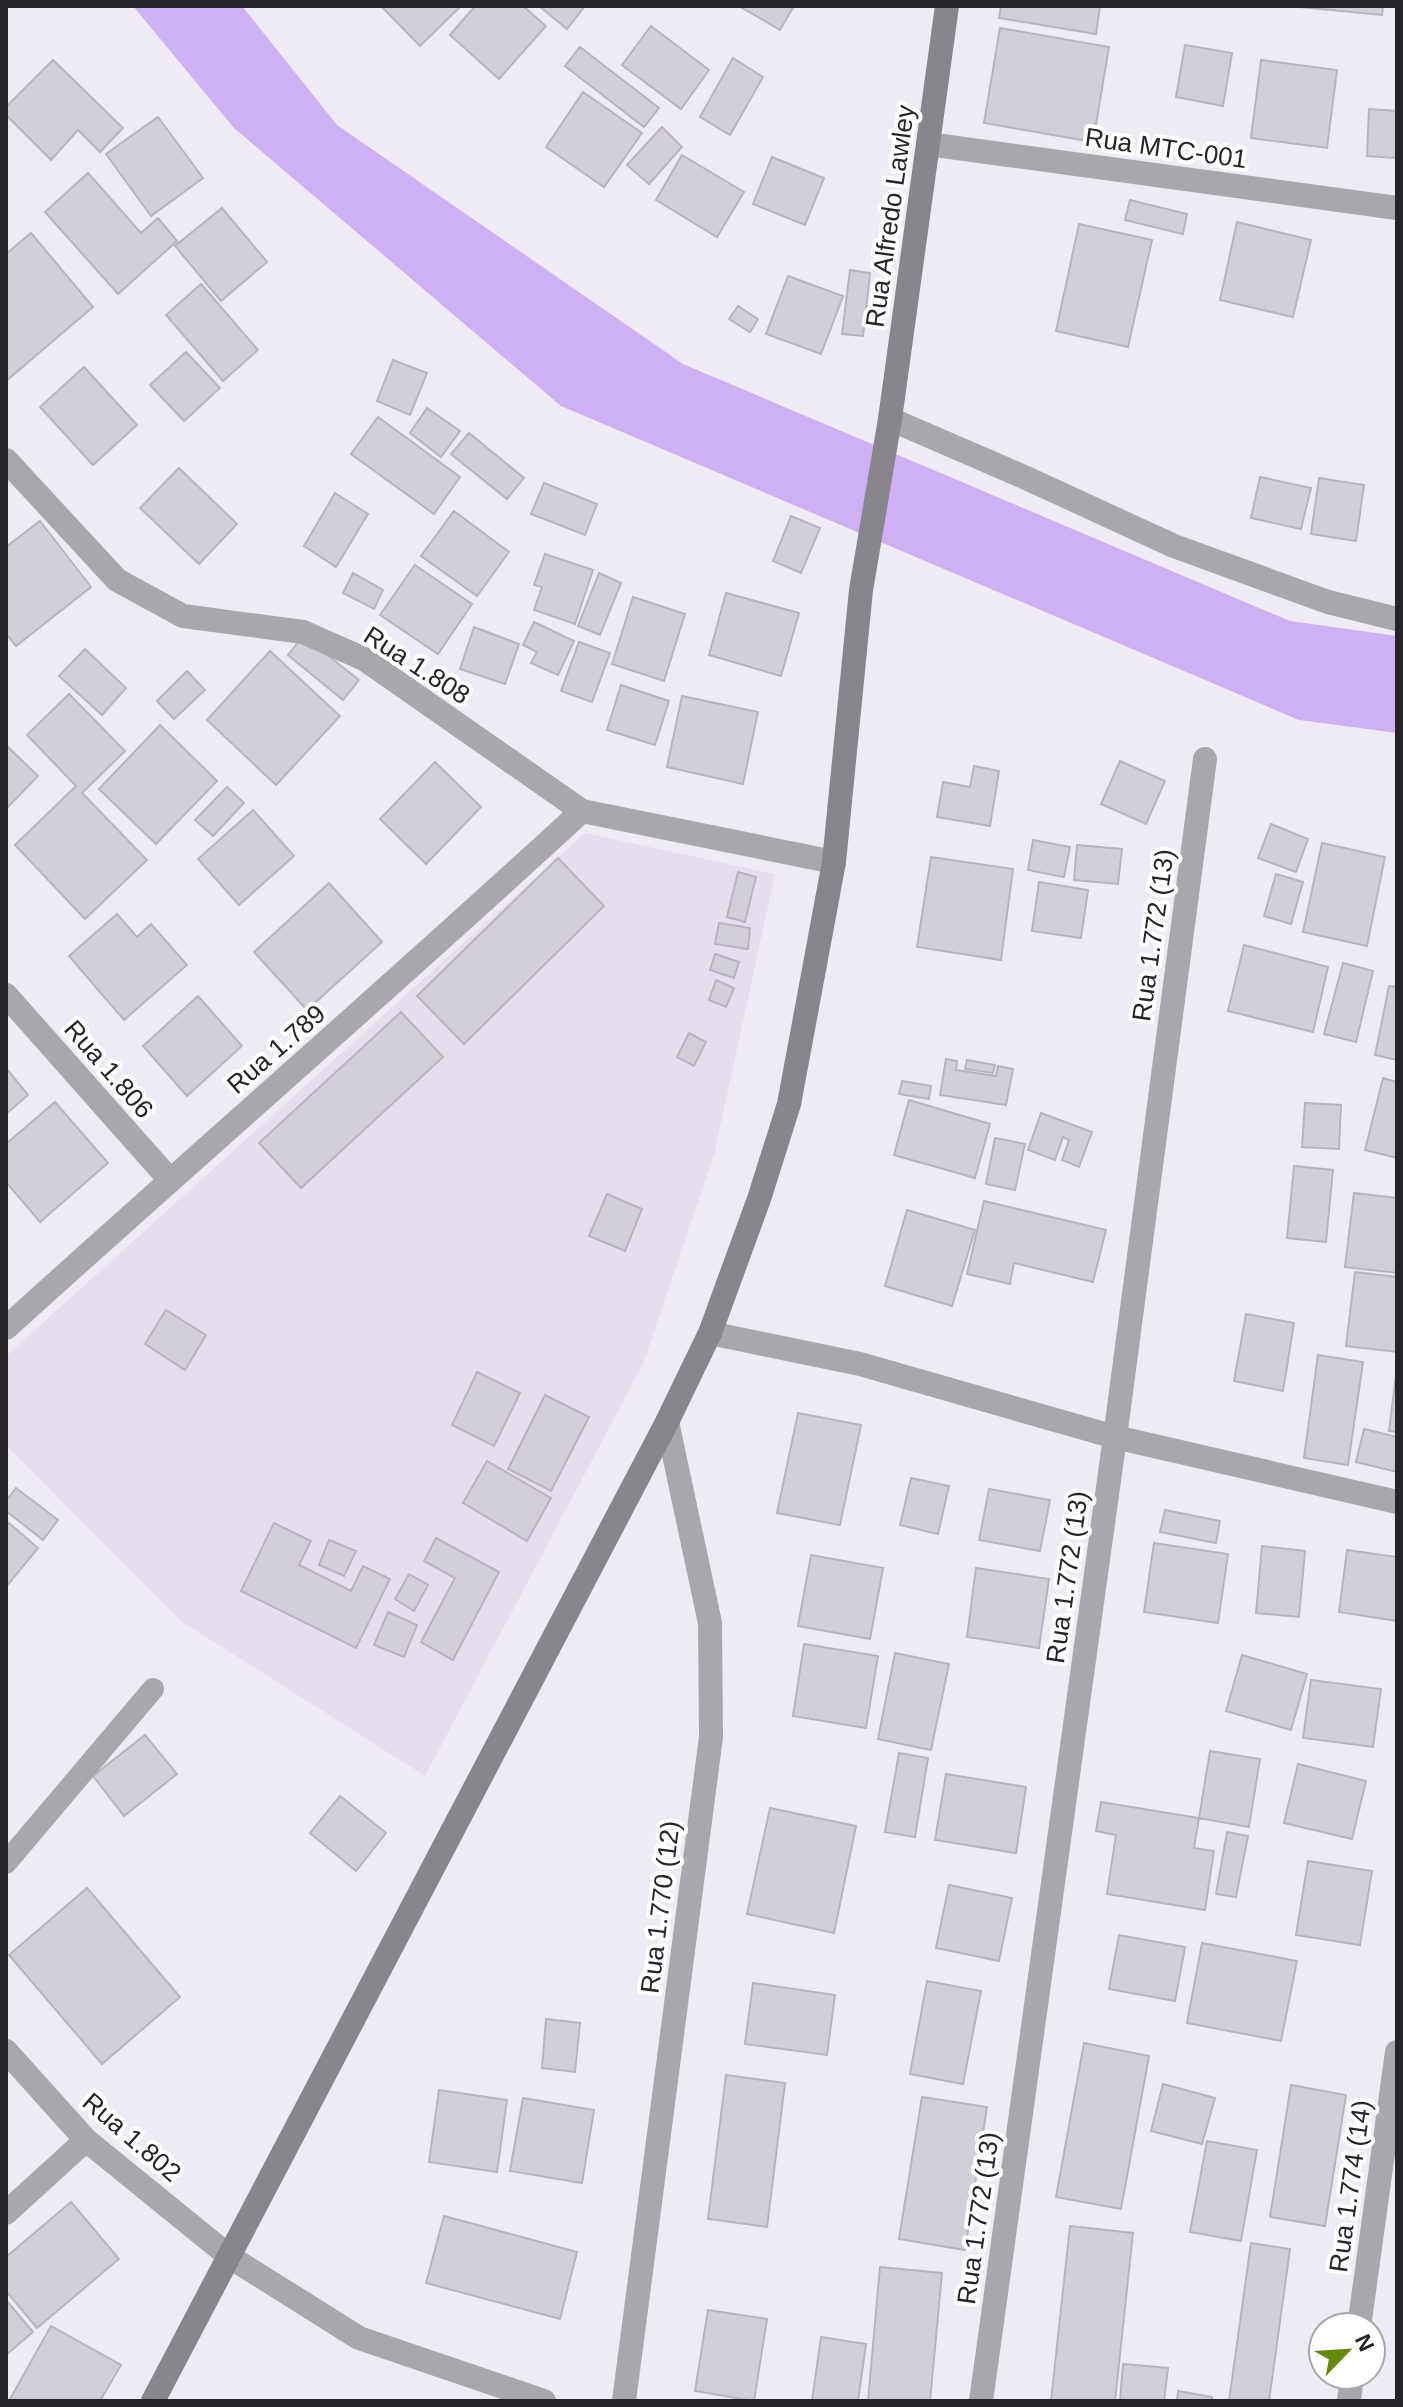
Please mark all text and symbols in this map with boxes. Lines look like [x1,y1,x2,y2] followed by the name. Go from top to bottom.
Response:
[860,103,920,329] street label: Rua Alfredo Lawley
[1083,122,1249,174] street label: Rua MTC-001
[359,620,475,710] street label: Rua 1.808
[1126,847,1180,1023] street label: Rua 1.772 (13)
[221,998,331,1100] street label: Rua 1.789
[58,1014,160,1124] street label: Rua 1.806
[1040,1489,1094,1665] street label: Rua 1.772 (13)
[635,1819,685,1995] street label: Rua 1.770 (12)
[77,2086,187,2188] street label: Rua 1.802
[1323,2098,1377,2274] street label: Rua 1.774 (14)
[951,2130,1005,2306] street label: Rua 1.772 (13)
[1307,2311,1387,2391] north arrow
[1350,2330,1379,2355] text: N

